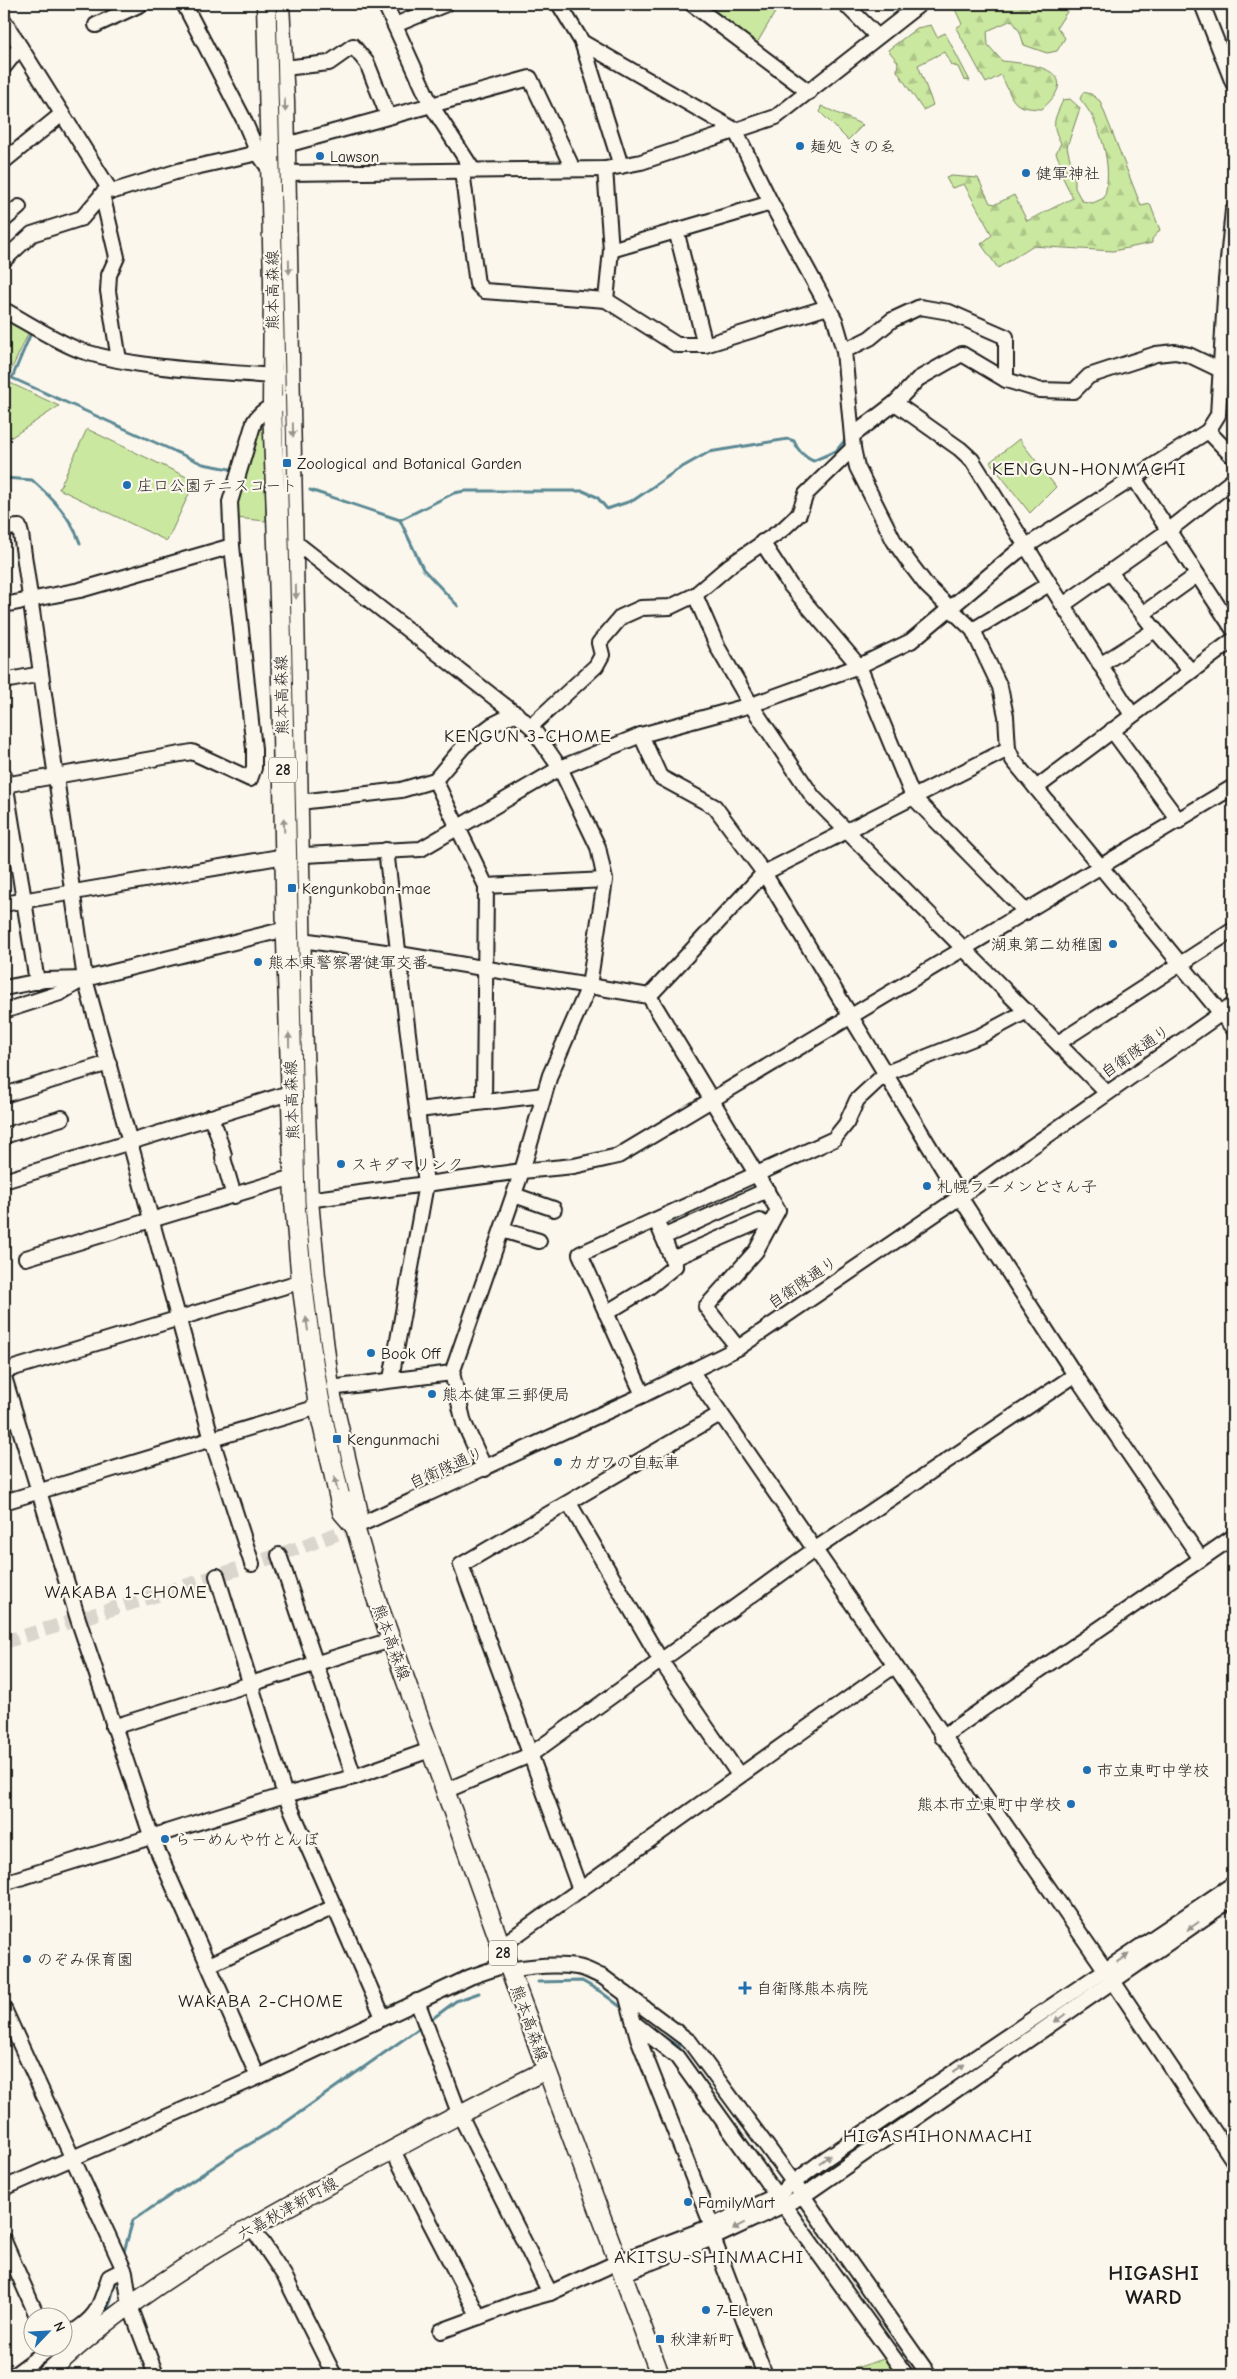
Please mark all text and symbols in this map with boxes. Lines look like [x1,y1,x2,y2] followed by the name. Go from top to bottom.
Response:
[282,97,290,113] one-way arrow
[810,138,895,156] place label: 麺処 きのゑ
[794,140,806,152] marker: 麺処 きのゑ
[330,148,379,166] place label: Lawson
[314,150,326,162] marker: Lawson
[1036,165,1100,183] place label: 健軍神社
[1020,167,1032,179] marker: 健軍神社
[264,250,282,330] street label: 熊本高森線
[285,260,293,276] one-way arrow
[289,422,297,438] one-way arrow
[297,455,522,473] place label: Zoological and Botanical Garden
[281,457,293,469] marker: Zoological and Botanical Garden
[992,458,1186,480] district label: KENGUN-HONMACHI
[137,477,297,495] place label: 庄口公園テニスコート
[121,479,133,491] marker: 庄口公園テニスコート
[292,584,300,600] one-way arrow
[272,655,292,735] street label: 熊本高森線
[444,726,612,747] district label: KENGUN 3-CHOME
[269,758,297,782] road number: 28
[280,817,288,833] one-way arrow
[302,880,431,898] place label: Kengunkoban-mae
[286,882,298,894] marker: Kengunkoban-mae
[991,936,1103,954] place label: 湖東第二幼稚園
[1107,938,1119,950] marker: 湖東第二幼稚園
[268,954,428,972] place label: 熊本東警察署健軍交番
[252,956,264,968] marker: 熊本東警察署健軍交番
[1098,1021,1174,1082] street label: 自衛隊通り
[284,1032,292,1048] one-way arrow
[282,1060,302,1140] street label: 熊本高森線
[351,1156,463,1174] place label: スキダマリンク
[335,1158,347,1170] marker: スキダマリンク
[937,1178,1097,1196] place label: 札幌ラーメンどさん子
[921,1180,933,1192] marker: 札幌ラーメンどさん子
[764,1253,841,1313] street label: 自衛隊通り
[302,1316,310,1332] one-way arrow
[381,1345,442,1363] place label: Book Off
[365,1347,377,1359] marker: Book Off
[442,1386,570,1404] place label: 熊本健軍三郵便局
[426,1388,438,1400] marker: 熊本健軍三郵便局
[347,1431,440,1449] place label: Kengunmachi
[331,1433,343,1445] marker: Kengunmachi
[406,1443,487,1492] street label: 自衛隊通り
[568,1454,680,1472] place label: カガワの自転車
[552,1456,564,1468] marker: カガワの自転車
[331,1476,339,1492] one-way arrow
[44,1582,208,1603] district label: WAKABA 1-CHOME
[369,1602,413,1683] street label: 熊本高森線
[1097,1762,1209,1780] place label: 市立東町中学校
[1081,1764,1093,1776] marker: 市立東町中学校
[917,1796,1061,1814] place label: 熊本市立東町中学校
[1065,1798,1077,1810] marker: 熊本市立東町中学校
[175,1831,319,1849] place label: らーめんや竹とんぼ
[159,1833,171,1845] marker: らーめんや竹とんぼ
[1186,1921,1200,1931] one-way arrow
[489,1940,517,1966] road number: 28
[37,1951,133,1969] place label: のぞみ保育園
[21,1953,33,1965] marker: のぞみ保育園
[1116,1953,1130,1963] one-way arrow
[756,1980,868,1998] place label: 自衛隊熊本病院
[738,1981,752,1995] marker: 自衛隊熊本病院
[507,1983,551,2064] street label: 熊本高森線
[178,1991,344,2012] district label: WAKABA 2-CHOME
[1053,2013,1066,2023] one-way arrow
[953,2063,966,2073] one-way arrow
[843,2125,1033,2147] district label: HIGASHIHONMACHI
[818,2154,831,2165] one-way arrow
[234,2174,341,2244] street label: 六嘉秋津新町線
[698,2194,775,2212] place label: FamilyMart
[682,2196,694,2208] marker: FamilyMart
[732,2222,746,2230] one-way arrow
[614,2246,804,2268] district label: AKITSU-SHINMACHI
[1108,2261,1200,2309] district label: HIGASHI WARD
[716,2302,773,2320] place label: 7-Eleven
[700,2304,712,2316] marker: 7-Eleven
[22,2306,72,2356] north arrow
[50,2319,69,2334] text: N
[670,2331,734,2349] place label: 秋津新町
[654,2333,666,2345] marker: 秋津新町

